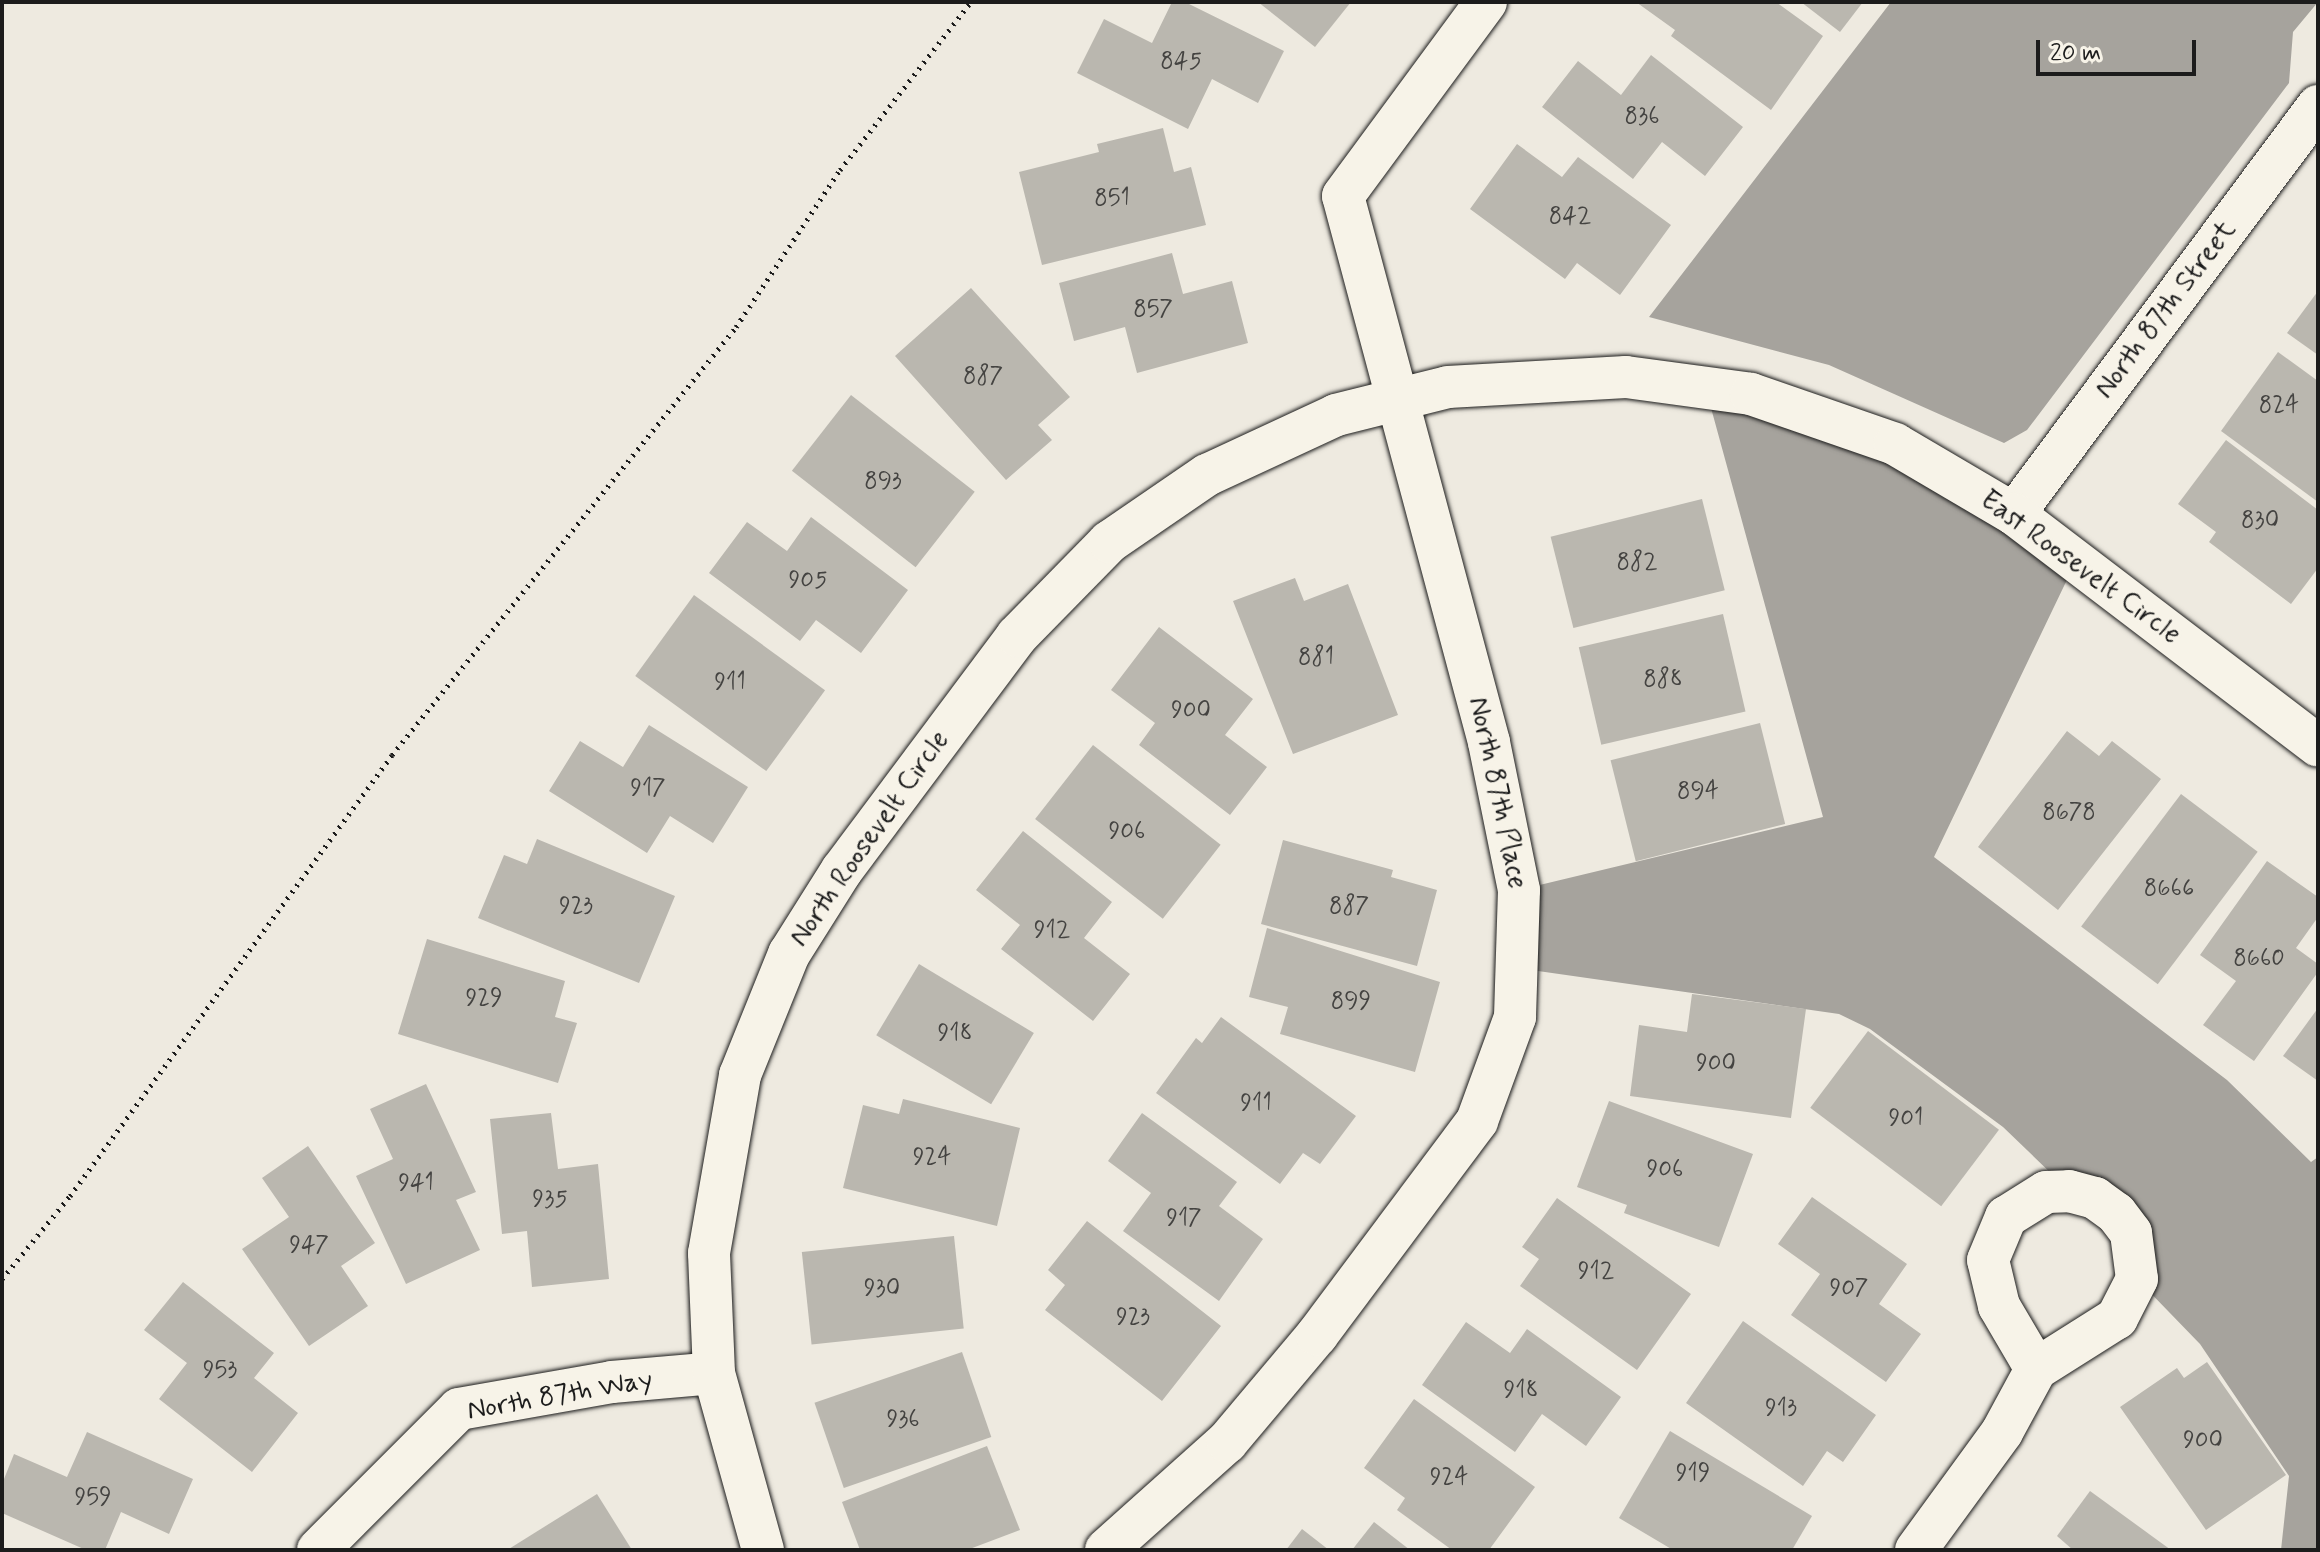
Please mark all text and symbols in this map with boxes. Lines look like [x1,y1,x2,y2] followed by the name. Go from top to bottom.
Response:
[2040,24,2200,74] scale bar
[2050,38,2101,69] text: 20 m
[1160,48,1202,76] house number: 845
[1625,103,1659,131] house number: 836
[1094,185,1130,213] house number: 851
[1549,203,1591,231] house number: 842
[2088,215,2244,405] street label: North 87th Street
[1133,296,1173,324] house number: 857
[963,363,1003,391] house number: 887
[2259,392,2299,420] house number: 824
[864,468,902,496] house number: 893
[1973,483,2187,653] street label: East Roosevelt Circle
[2241,507,2279,535] house number: 830
[1617,549,1657,577] house number: 882
[789,567,827,595] house number: 905
[1298,644,1334,672] house number: 881
[1643,666,1683,694] house number: 888
[714,669,746,697] house number: 911
[1460,694,1534,892] street label: North 87th Place
[1171,697,1211,725] house number: 900
[783,724,957,954] street label: North Roosevelt Circle
[630,775,666,803] house number: 917
[1677,778,1719,806] house number: 894
[2042,799,2096,827] house number: 8678
[1109,818,1145,846] house number: 906
[2144,875,2194,903] house number: 8666
[559,893,593,921] house number: 923
[1329,893,1369,921] house number: 887
[1034,917,1070,945] house number: 912
[2233,945,2285,973] house number: 8660
[465,985,503,1013] house number: 929
[1331,988,1371,1016] house number: 899
[937,1020,973,1048] house number: 918
[1696,1050,1736,1078] house number: 900
[1240,1090,1272,1118] house number: 911
[1889,1105,1923,1133] house number: 901
[913,1144,951,1172] house number: 924
[1647,1156,1683,1184] house number: 906
[398,1170,434,1198] house number: 941
[532,1186,568,1214] house number: 935
[1166,1205,1202,1233] house number: 917
[289,1232,329,1260] house number: 947
[1578,1258,1614,1286] house number: 912
[864,1275,900,1303] house number: 930
[1830,1275,1868,1303] house number: 907
[1116,1304,1150,1332] house number: 923
[203,1357,237,1385] house number: 953
[465,1363,655,1429] street label: North 87th Way
[1503,1377,1539,1405] house number: 918
[1765,1395,1797,1423] house number: 913
[886,1406,920,1434] house number: 936
[2183,1427,2223,1455] house number: 900
[1676,1460,1710,1488] house number: 919
[1430,1464,1468,1492] house number: 924
[74,1484,112,1512] house number: 959

